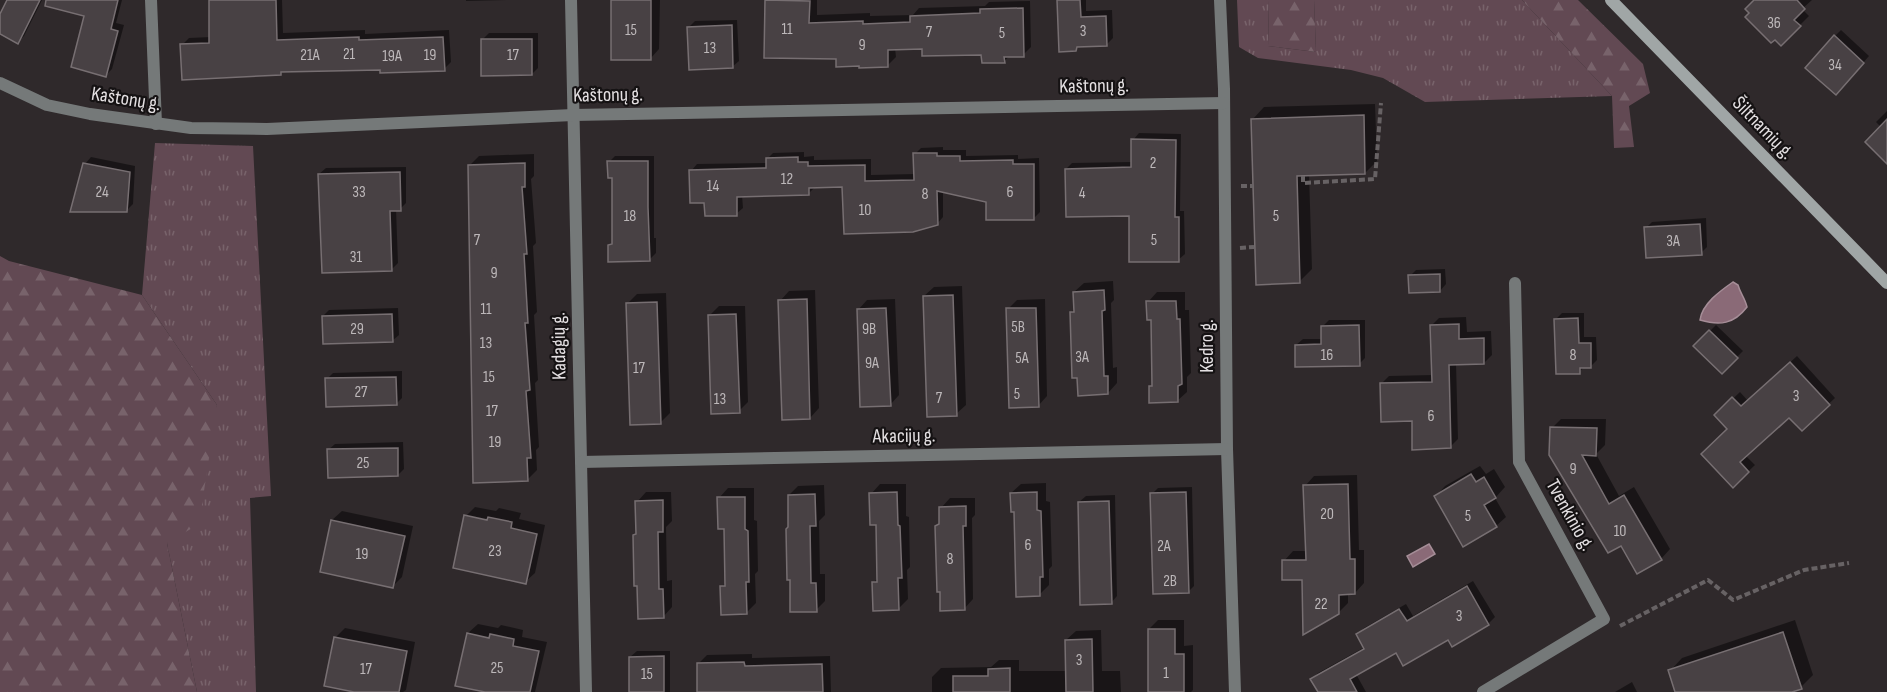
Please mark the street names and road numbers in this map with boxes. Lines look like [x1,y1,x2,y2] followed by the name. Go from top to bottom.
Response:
[1059,73,1129,99] street label: Kaštonų g.
[90,82,162,116] street label: Kaštonų g.
[573,82,643,108] street label: Kaštonų g.
[1727,92,1799,164] street label: Šiltnamių g.
[546,312,572,380] street label: Kadagių g.
[1195,319,1219,373] street label: Kedro g.
[871,423,936,449] street label: Akacijų g.
[1541,475,1599,555] street label: Tvenkinio g.

